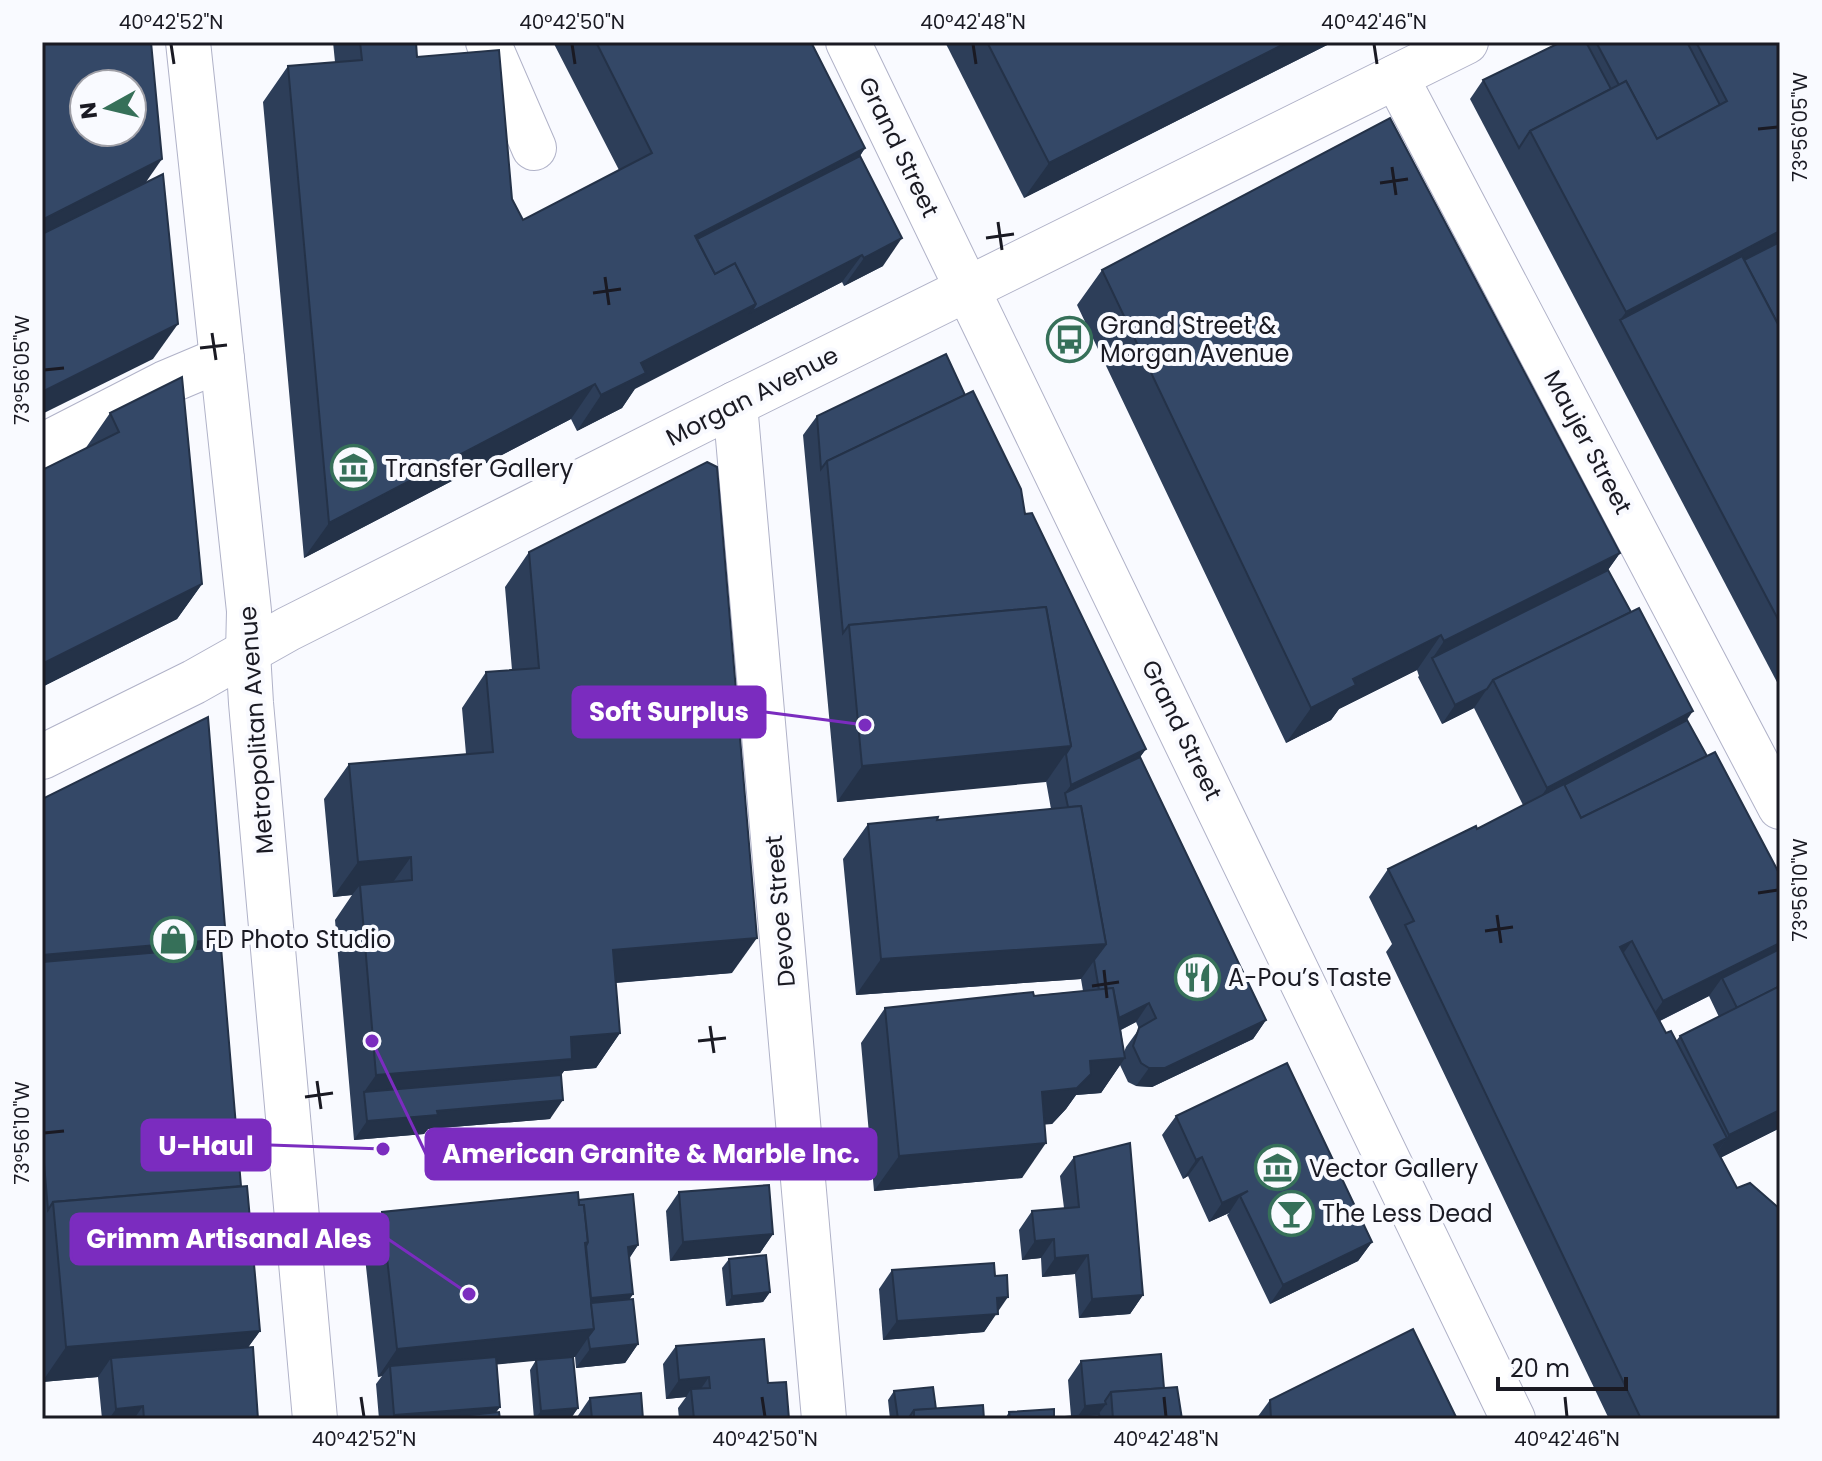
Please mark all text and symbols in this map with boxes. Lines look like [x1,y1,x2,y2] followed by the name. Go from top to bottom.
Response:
[119,8,223,36] text: 40°42'52"N
[519,8,625,36] text: 40°42'50"N
[920,8,1026,36] text: 40°42'48"N
[1321,8,1427,36] text: 40°42'46"N
[68,68,148,148] north arrow
[851,71,947,223] street label: Grand Street
[1786,72,1814,182] text: 73°56'05"W
[72,100,105,121] text: N
[1100,309,1289,370] place label: Grand Street & Morgan Avenue
[8,315,36,425] text: 73°56'05"W
[1045,315,1093,363] bus stop icon: Grand Street & Morgan Avenue
[660,338,844,454] street label: Morgan Avenue
[1536,364,1640,520] street label: Maujer Street
[330,444,378,492] museum icon: Transfer Gallery
[385,452,574,485] place label: Transfer Gallery
[231,605,281,855] street label: Metropolitan Avenue
[1134,654,1230,806] street label: Grand Street
[573,687,765,737] callout: Soft Surplus
[589,694,749,730] text: Soft Surplus
[757,834,803,988] street label: Devoe Street
[1786,838,1814,942] text: 73°56'10"W
[150,915,198,963] shop icon: FD Photo Studio
[205,923,391,956] place label: FD Photo Studio
[1173,953,1221,1001] restaurant icon: A-Pou’s Taste
[1228,961,1392,994] place label: A-Pou’s Taste
[8,1081,36,1185] text: 73°56'10"W
[142,1120,270,1170] callout: U-Haul
[158,1128,254,1164] text: U-Haul
[426,1129,876,1179] callout: American Granite & Marble Inc.
[442,1136,860,1172] text: American Granite & Marble Inc.
[1254,1144,1302,1192] museum icon: Vector Gallery
[1309,1152,1479,1185] place label: Vector Gallery
[1267,1189,1315,1237] bar icon: The Less Dead
[1322,1197,1493,1230] place label: The Less Dead
[71,1214,388,1264] callout: Grimm Artisanal Ales
[86,1221,372,1257] text: Grimm Artisanal Ales
[1498,1341,1626,1391] scale bar
[1510,1352,1570,1385] text: 20 m
[312,1425,416,1453] text: 40°42'52"N
[712,1425,818,1453] text: 40°42'50"N
[1113,1425,1219,1453] text: 40°42'48"N
[1514,1425,1620,1453] text: 40°42'46"N

